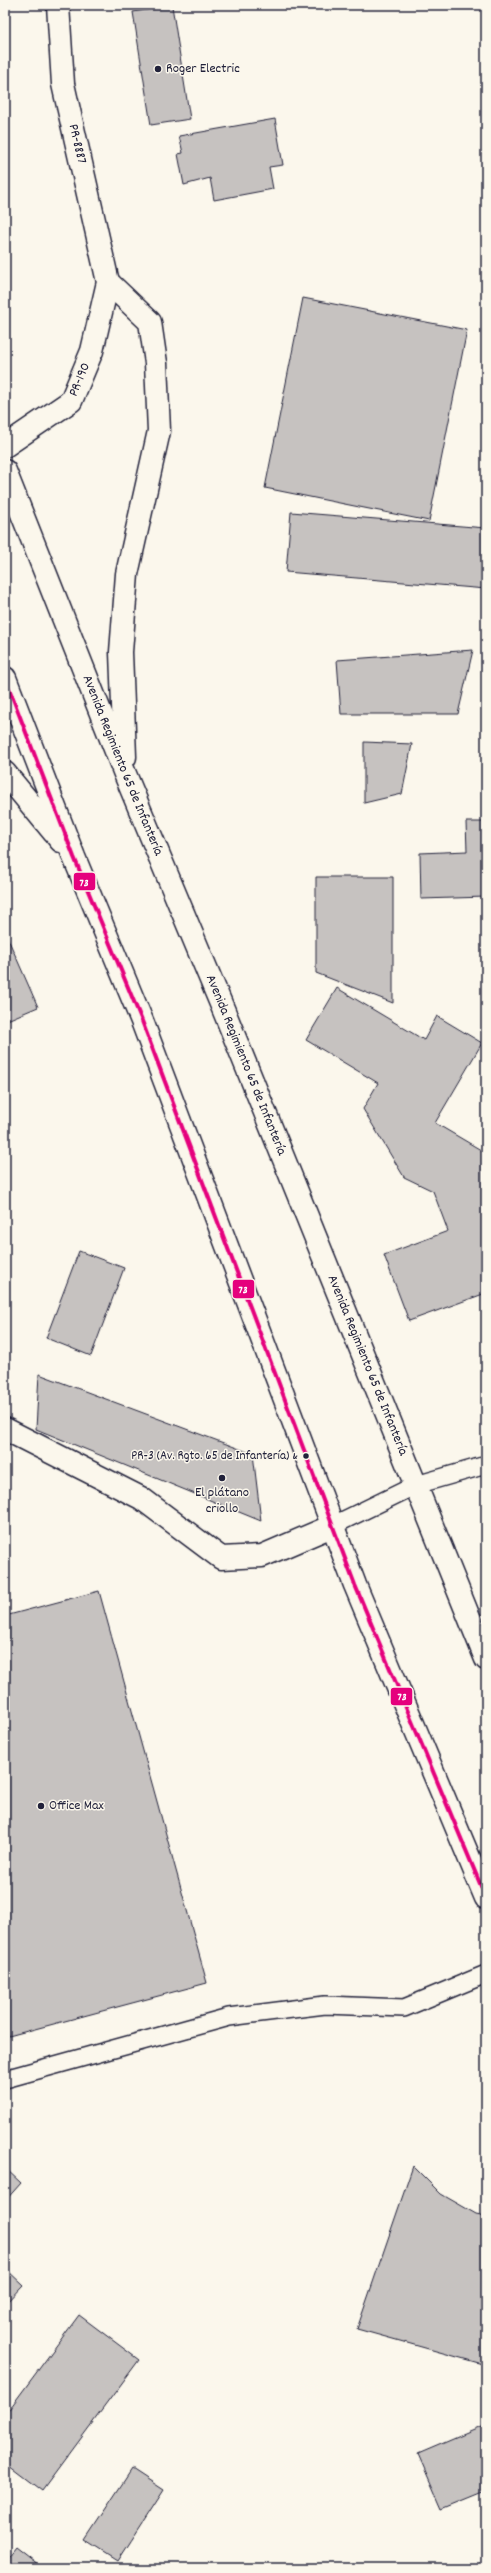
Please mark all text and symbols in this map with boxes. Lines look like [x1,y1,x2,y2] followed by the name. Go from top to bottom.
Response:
[166,59,240,79] place label: Roger Electric
[153,64,163,74] marker: Roger Electric
[63,122,91,166] street label: PR-8887
[64,360,96,400] street label: PR-190
[77,672,168,859] street label: Avenida Regimiento 65 de Infantería
[73,872,96,891] line badge: 73
[79,876,89,892] text: 73
[200,972,291,1159] street label: Avenida Regimiento 65 de Infantería
[322,1272,413,1459] street label: Avenida Regimiento 65 de Infantería
[232,1279,255,1299] line badge: 73
[238,1283,248,1299] text: 73
[131,1447,298,1466] place label: PR-3 (Av. Rgto. 65 de Infantería) &
[301,1451,311,1461] marker: PR-3 (Av. Rgto. 65 de Infantería) &
[217,1473,227,1483] marker: El plátano criollo
[195,1483,249,1519] place label: El plátano criollo
[390,1687,413,1706] line badge: 73
[397,1690,407,1706] text: 73
[49,1796,104,1816] place label: Office Max
[36,1801,46,1811] marker: Office Max

